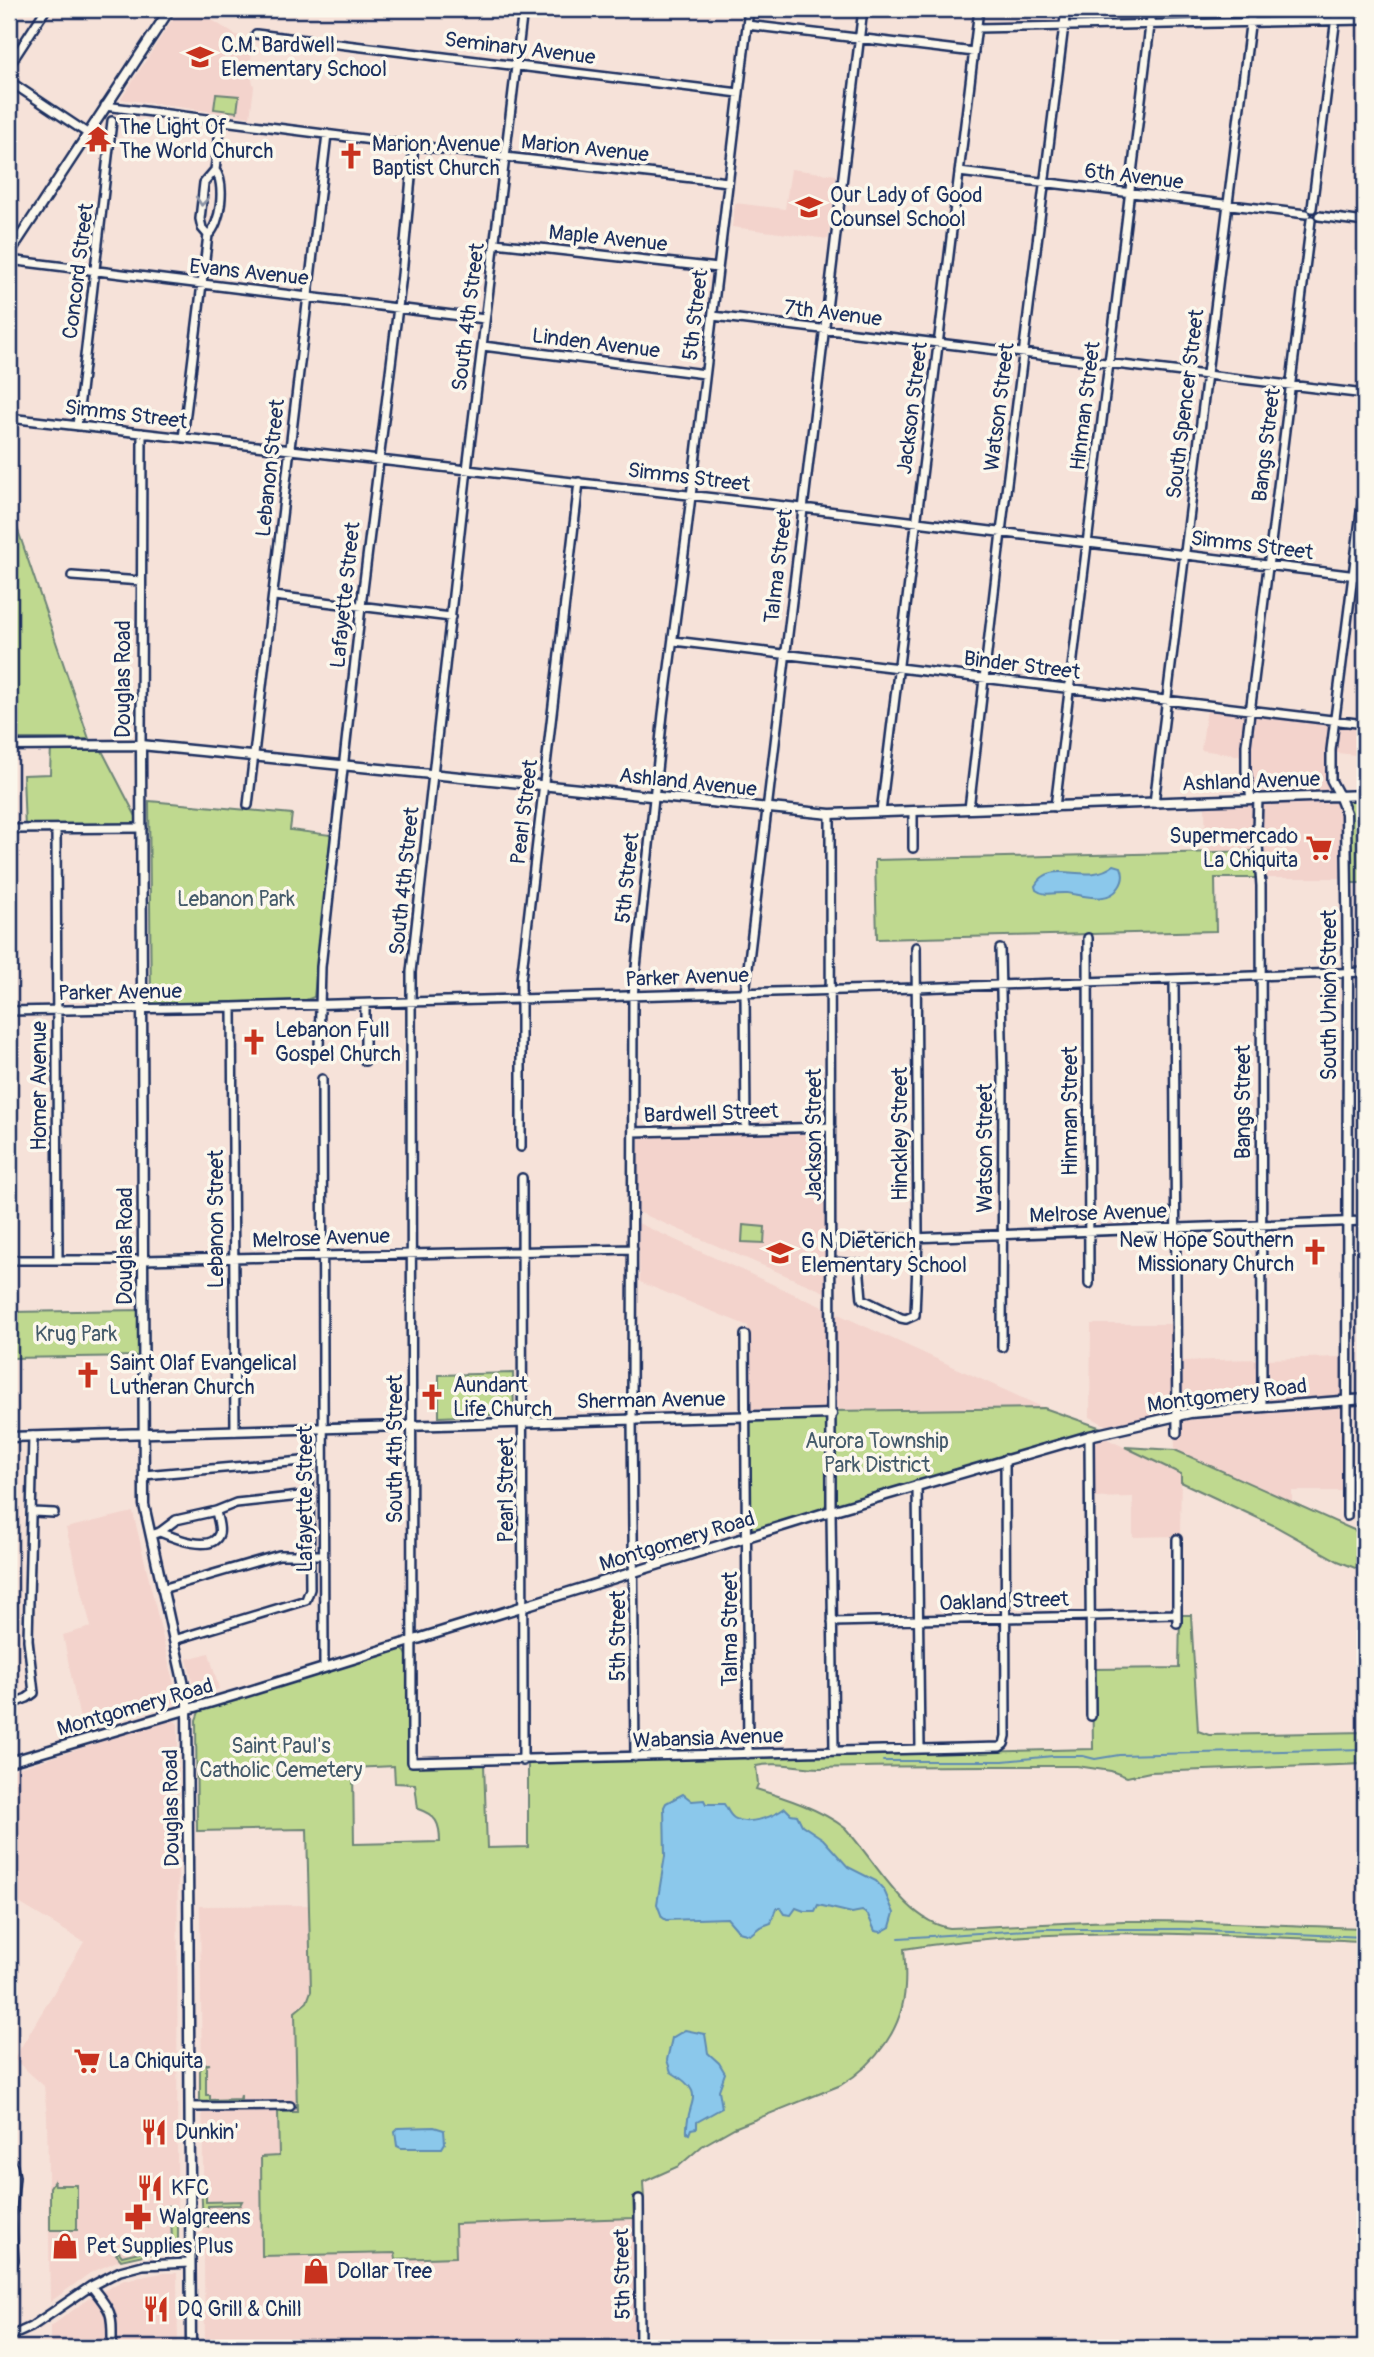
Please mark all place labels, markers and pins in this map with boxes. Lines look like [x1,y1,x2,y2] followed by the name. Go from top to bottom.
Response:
[221,32,387,83] place label: C.M. Bardwell Elementary School
[185,42,215,72] school or university icon: C.M. Bardwell Elementary School
[119,114,273,165] place label: The Light Of The World Church
[83,124,113,154] temple icon: The Light Of The World Church
[372,131,501,182] place label: Marion Avenue Baptist Church
[336,141,366,171] church icon: Marion Avenue Baptist Church
[830,182,982,233] place label: Our Lady of Good Counsel School
[794,192,824,222] school or university icon: Our Lady of Good Counsel School
[1169,823,1298,874] place label: Supermercado La Chiquita
[1304,833,1334,863] supermarket icon: Supermercado La Chiquita
[275,1017,401,1068] place label: Lebanon Full Gospel Church
[239,1027,269,1057] church icon: Lebanon Full Gospel Church
[1119,1227,1294,1278] place label: New Hope Southern Missionary Church
[801,1228,967,1279] place label: G N Dieterich Elementary School
[1300,1237,1330,1267] church icon: New Hope Southern Missionary Church
[765,1238,795,1268] school or university icon: G N Dieterich Elementary School
[109,1350,297,1401] place label: Saint Olaf Evangelical Lutheran Church
[73,1360,103,1390] church icon: Saint Olaf Evangelical Lutheran Church
[453,1372,552,1423] place label: Aundant Life Church
[417,1382,447,1412] church icon: Aundant Life Church
[72,2046,102,2076] supermarket icon: La Chiquita
[108,2048,203,2075] place label: La Chiquita
[139,2117,169,2147] restaurant icon: Dunkin'
[175,2119,239,2146] place label: Dunkin'
[135,2173,165,2203] restaurant icon: KFC
[171,2175,209,2202] place label: KFC
[123,2202,153,2232] pharmacy icon: Walgreens
[159,2204,251,2231] place label: Walgreens
[50,2231,80,2261] shop icon: Pet Supplies Plus
[86,2233,234,2260] place label: Pet Supplies Plus
[301,2256,331,2286] shop icon: Dollar Tree
[337,2258,433,2285] place label: Dollar Tree
[141,2294,171,2324] restaurant icon: DQ Grill & Chill
[177,2296,302,2323] place label: DQ Grill & Chill

